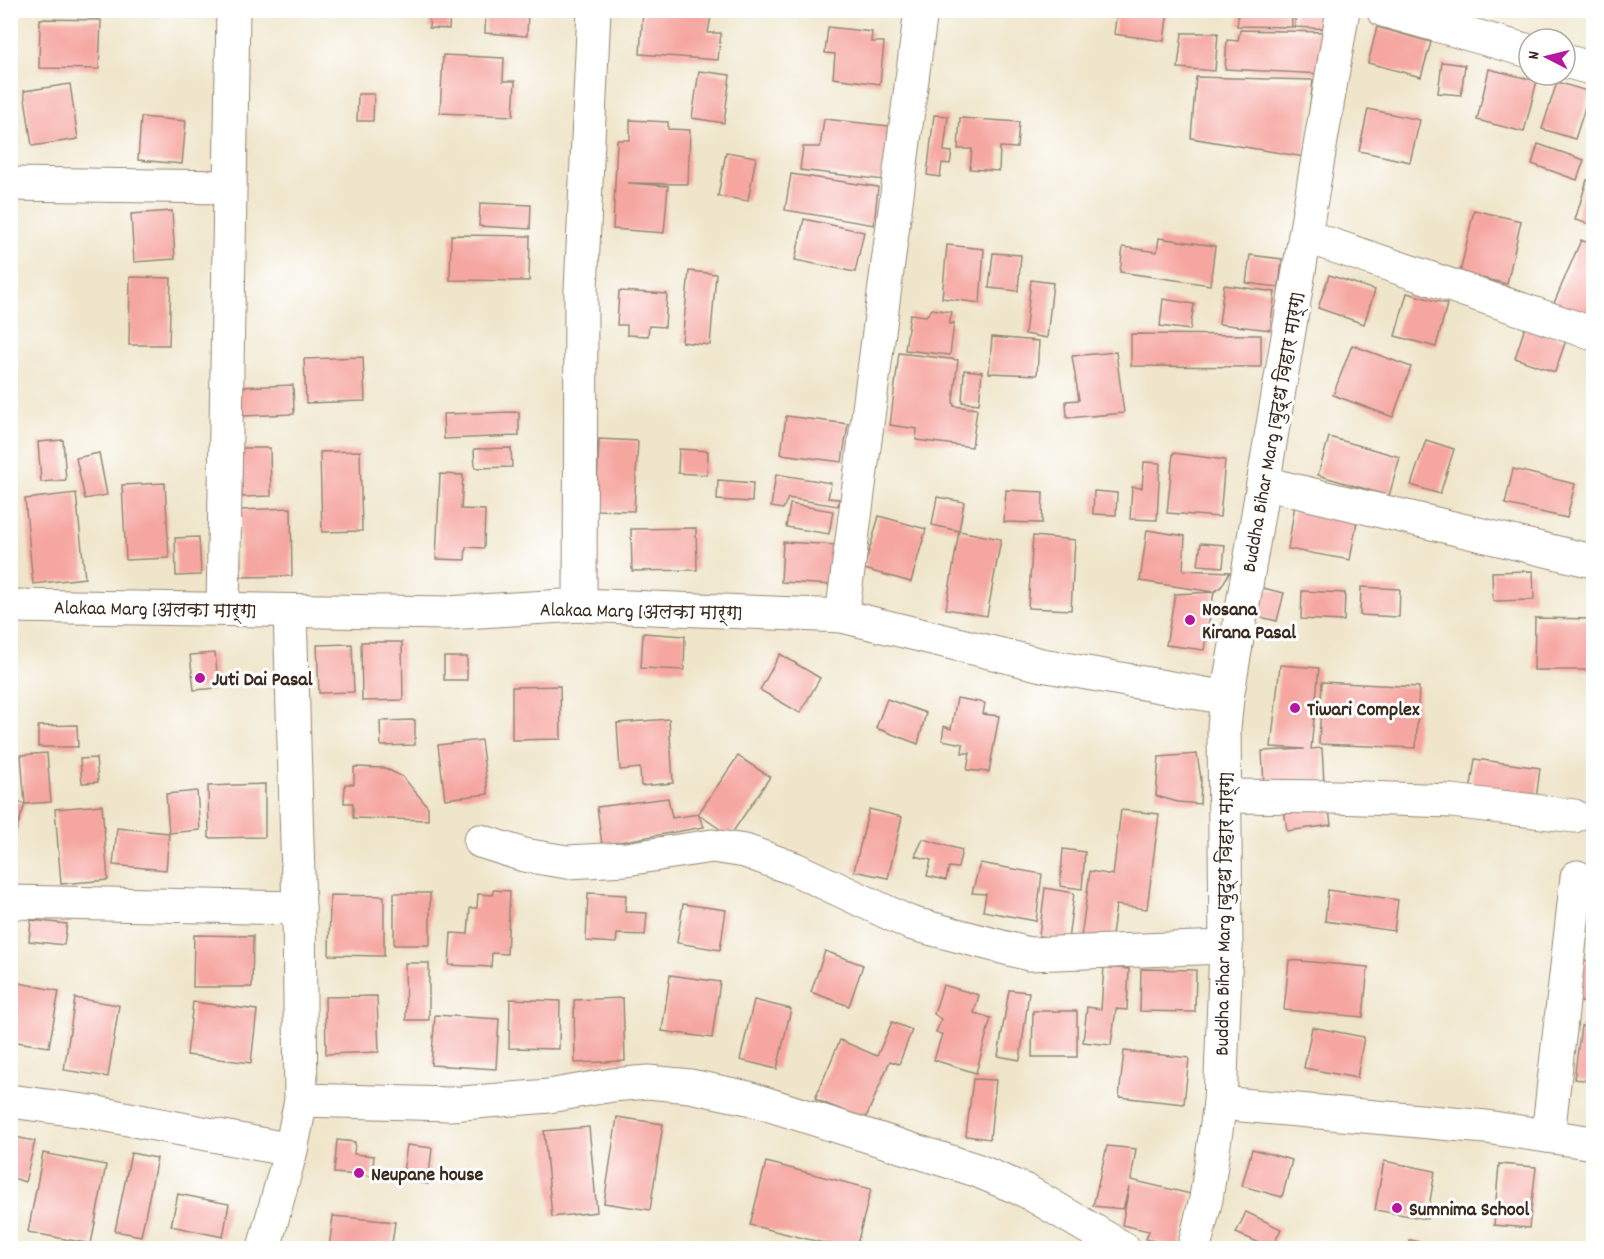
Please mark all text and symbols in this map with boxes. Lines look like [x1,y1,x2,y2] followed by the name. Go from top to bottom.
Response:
[1517,27,1577,87] north arrow
[1523,50,1547,61] text: N
[1237,290,1313,575] street label: Buddha Bihar Marg [बुद्ध विहार मार्ग]
[54,595,256,627] street label: Alakaa Marg [अलका मार्ग]
[540,597,742,629] street label: Alakaa Marg [अलका मार्ग]
[1202,597,1296,648] place label: Nosana Kirana Pasal
[1183,613,1197,627] marker: Nosana Kirana Pasal
[212,667,313,695] place label: Juti Dai Pasal
[193,671,207,685] marker: Juti Dai Pasal
[1307,697,1420,725] place label: Tiwari Complex
[1288,701,1302,715] marker: Tiwari Complex
[1210,772,1242,1056] street label: Buddha Bihar Marg [बुद्ध विहार मार्ग]
[371,1162,484,1190] place label: Neupane house
[352,1166,366,1180] marker: Neupane house
[1409,1197,1530,1225] place label: Sumnima School
[1390,1201,1404,1215] marker: Sumnima School

